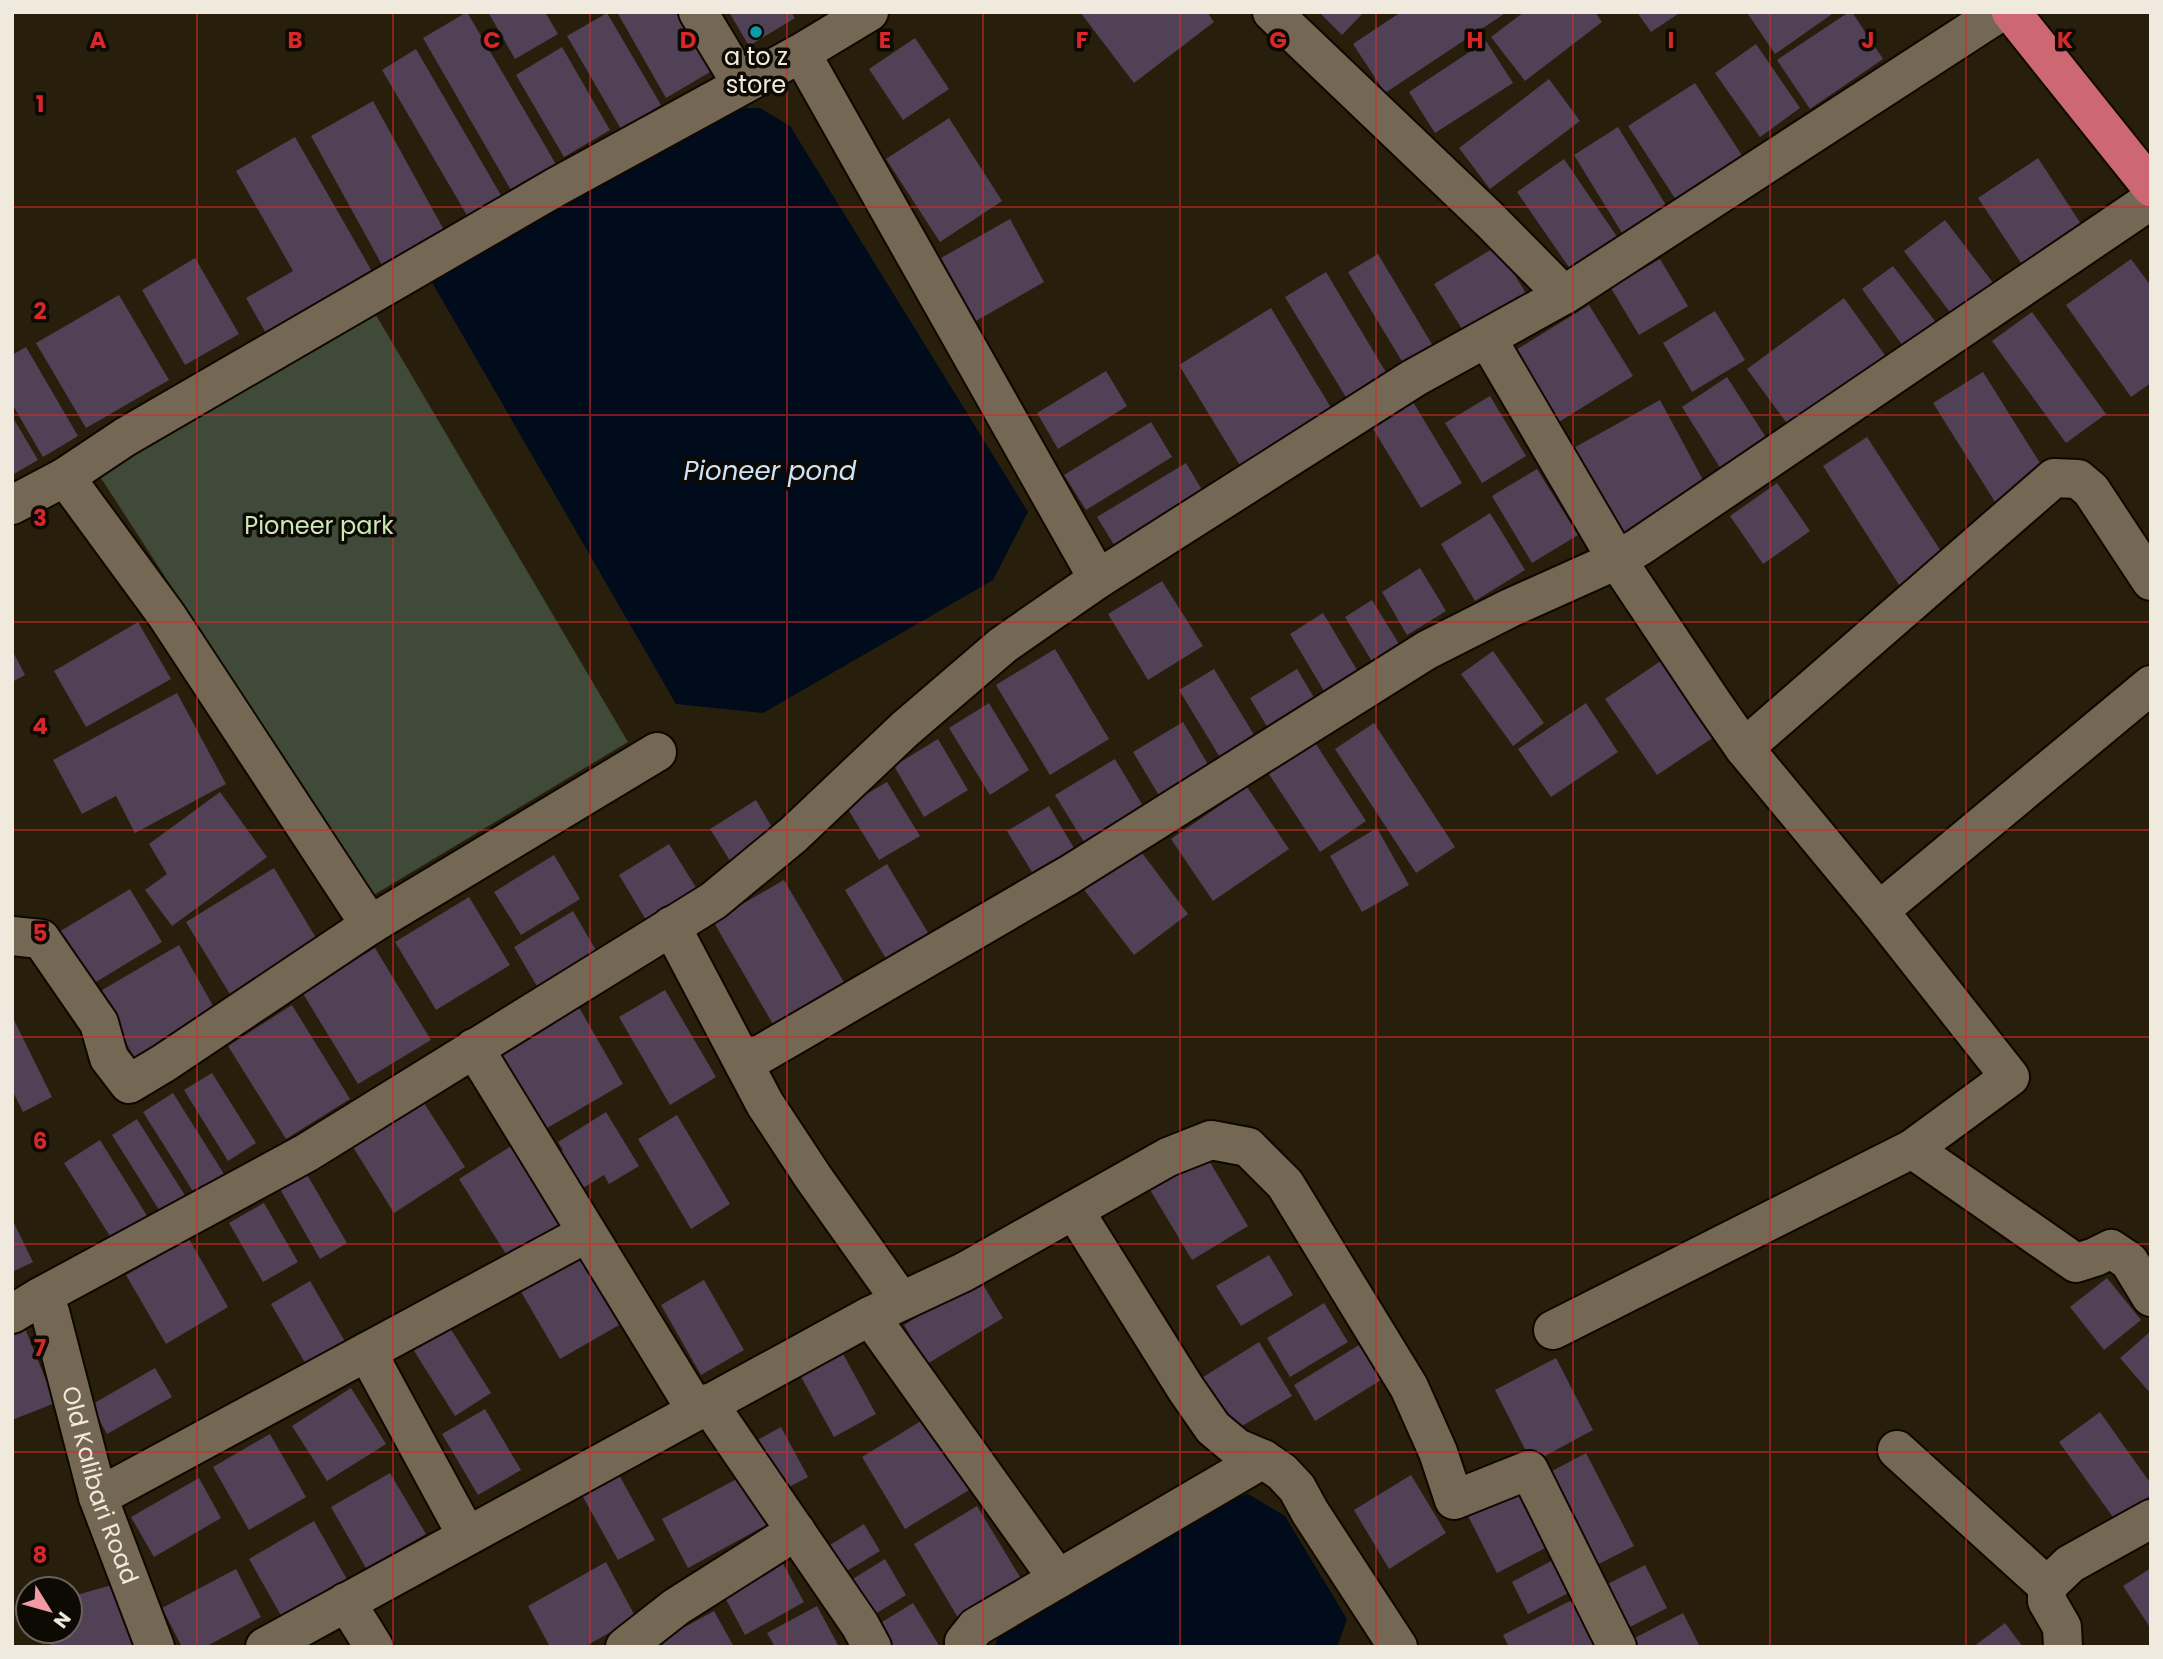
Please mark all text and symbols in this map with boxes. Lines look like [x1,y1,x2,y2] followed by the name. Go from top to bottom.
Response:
[90,24,107,56] text: A
[287,24,303,56] text: B
[483,24,501,56] text: C
[680,24,696,56] text: D
[748,24,764,40] marker: a to z store
[879,24,891,56] text: E
[1076,24,1088,56] text: F
[1269,24,1287,56] text: G
[1467,24,1483,56] text: H
[1668,24,1674,56] text: I
[1861,24,1875,56] text: J
[2057,24,2073,56] text: K
[724,40,788,101] place label: a to z store
[36,88,44,120] text: 1
[33,295,47,327] text: 2
[684,453,857,489] water label: Pioneer pond
[33,502,47,534] text: 3
[244,509,394,542] park label: Pioneer park
[32,710,48,742] text: 4
[33,917,47,949] text: 5
[33,1125,47,1157] text: 6
[34,1332,46,1364] text: 7
[54,1382,147,1589] street label: Old Kalibari Road
[33,1539,47,1571] text: 8
[14,1575,84,1645] north arrow
[47,1606,77,1634] text: N

